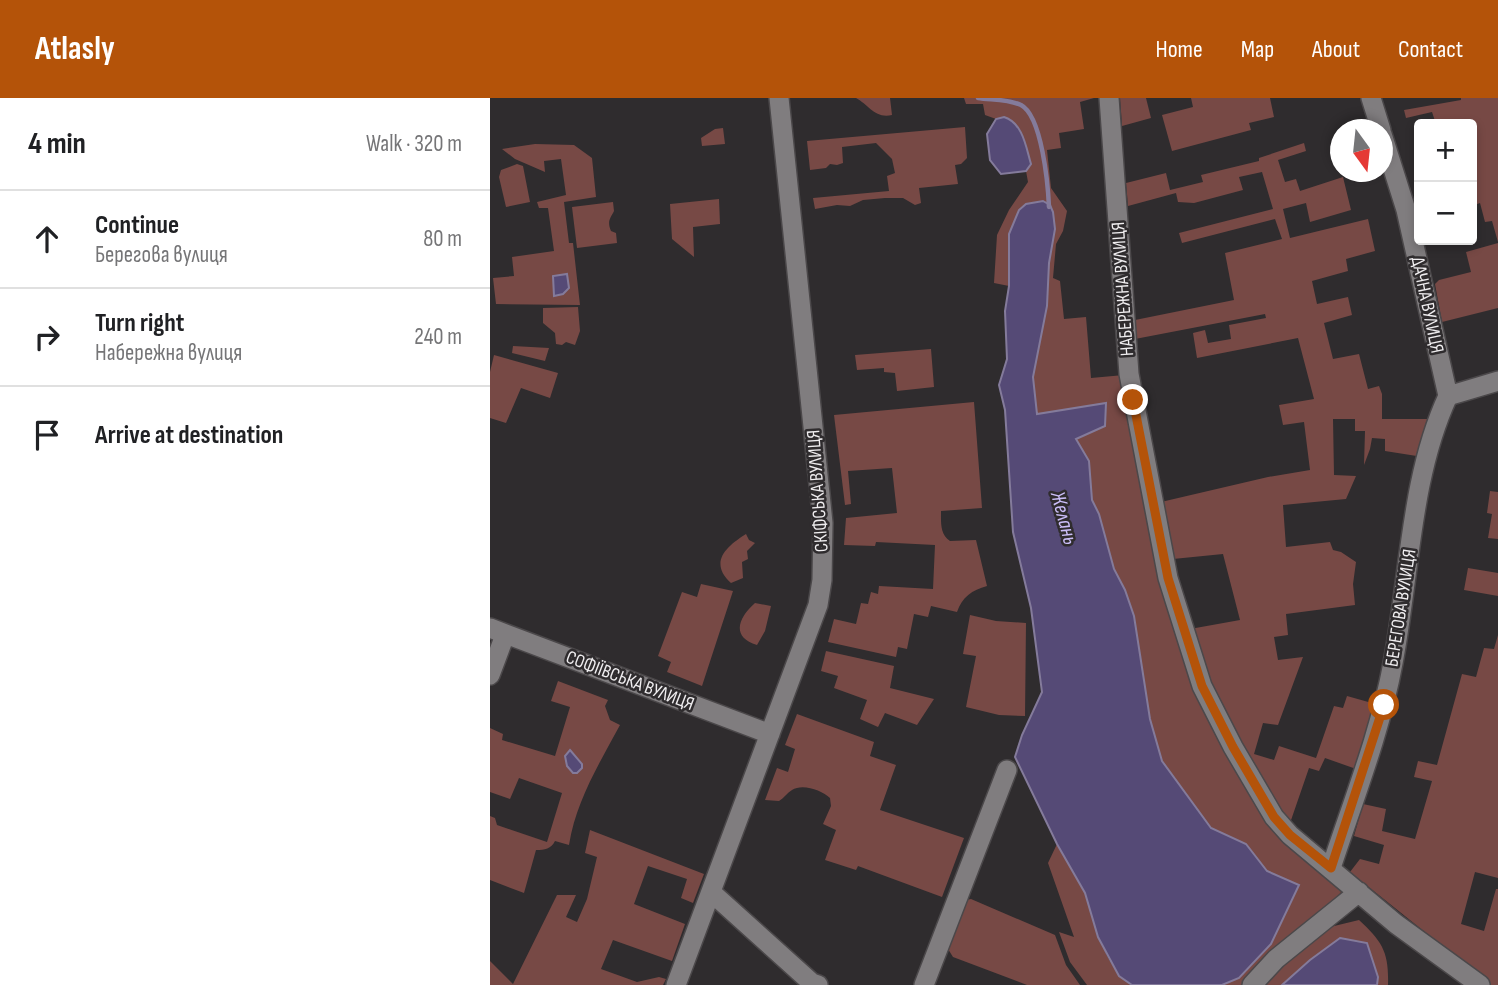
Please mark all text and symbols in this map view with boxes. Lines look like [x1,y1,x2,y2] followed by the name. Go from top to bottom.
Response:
[35,29,115,69] text: Atlasly
[1155,35,1203,64] text: Home
[1241,35,1274,64] text: Map
[1312,35,1360,64] text: About
[1398,35,1463,64] text: Contact
[1330,119,1393,182] north arrow
[1414,119,1477,245] map controls
[1414,119,1477,182] button: +
[28,126,86,162] text: 4 min
[366,130,462,158] text: Walk · 320 m
[1414,182,1477,245] button: −
[95,210,179,241] text: Continue
[28,220,66,258] icon: ahead
[1107,221,1139,357] street label: НАБЕРЕЖНА ВУЛИЦЯ
[423,225,462,253] text: 80 m
[95,241,228,269] text: Берегова вулиця
[1406,255,1448,355] street label: ДАЧНА ВУЛИЦЯ
[95,308,184,339] text: Turn right
[28,318,66,356] icon: right
[414,323,462,351] text: 240 m
[95,339,242,367] text: Набережна вулиця
[1117,384,1148,415] route end
[28,416,66,454] icon: arrive
[95,420,283,451] text: Arrive at destination
[802,429,834,553] street label: СКІФСЬКА ВУЛИЦЯ
[1045,488,1083,547] water label: Желань
[1380,547,1422,669] street label: БЕРЕГОВА ВУЛИЦЯ
[563,646,697,716] street label: СОФІЇВСЬКА ВУЛИЦЯ
[1368,689,1399,720] route start

